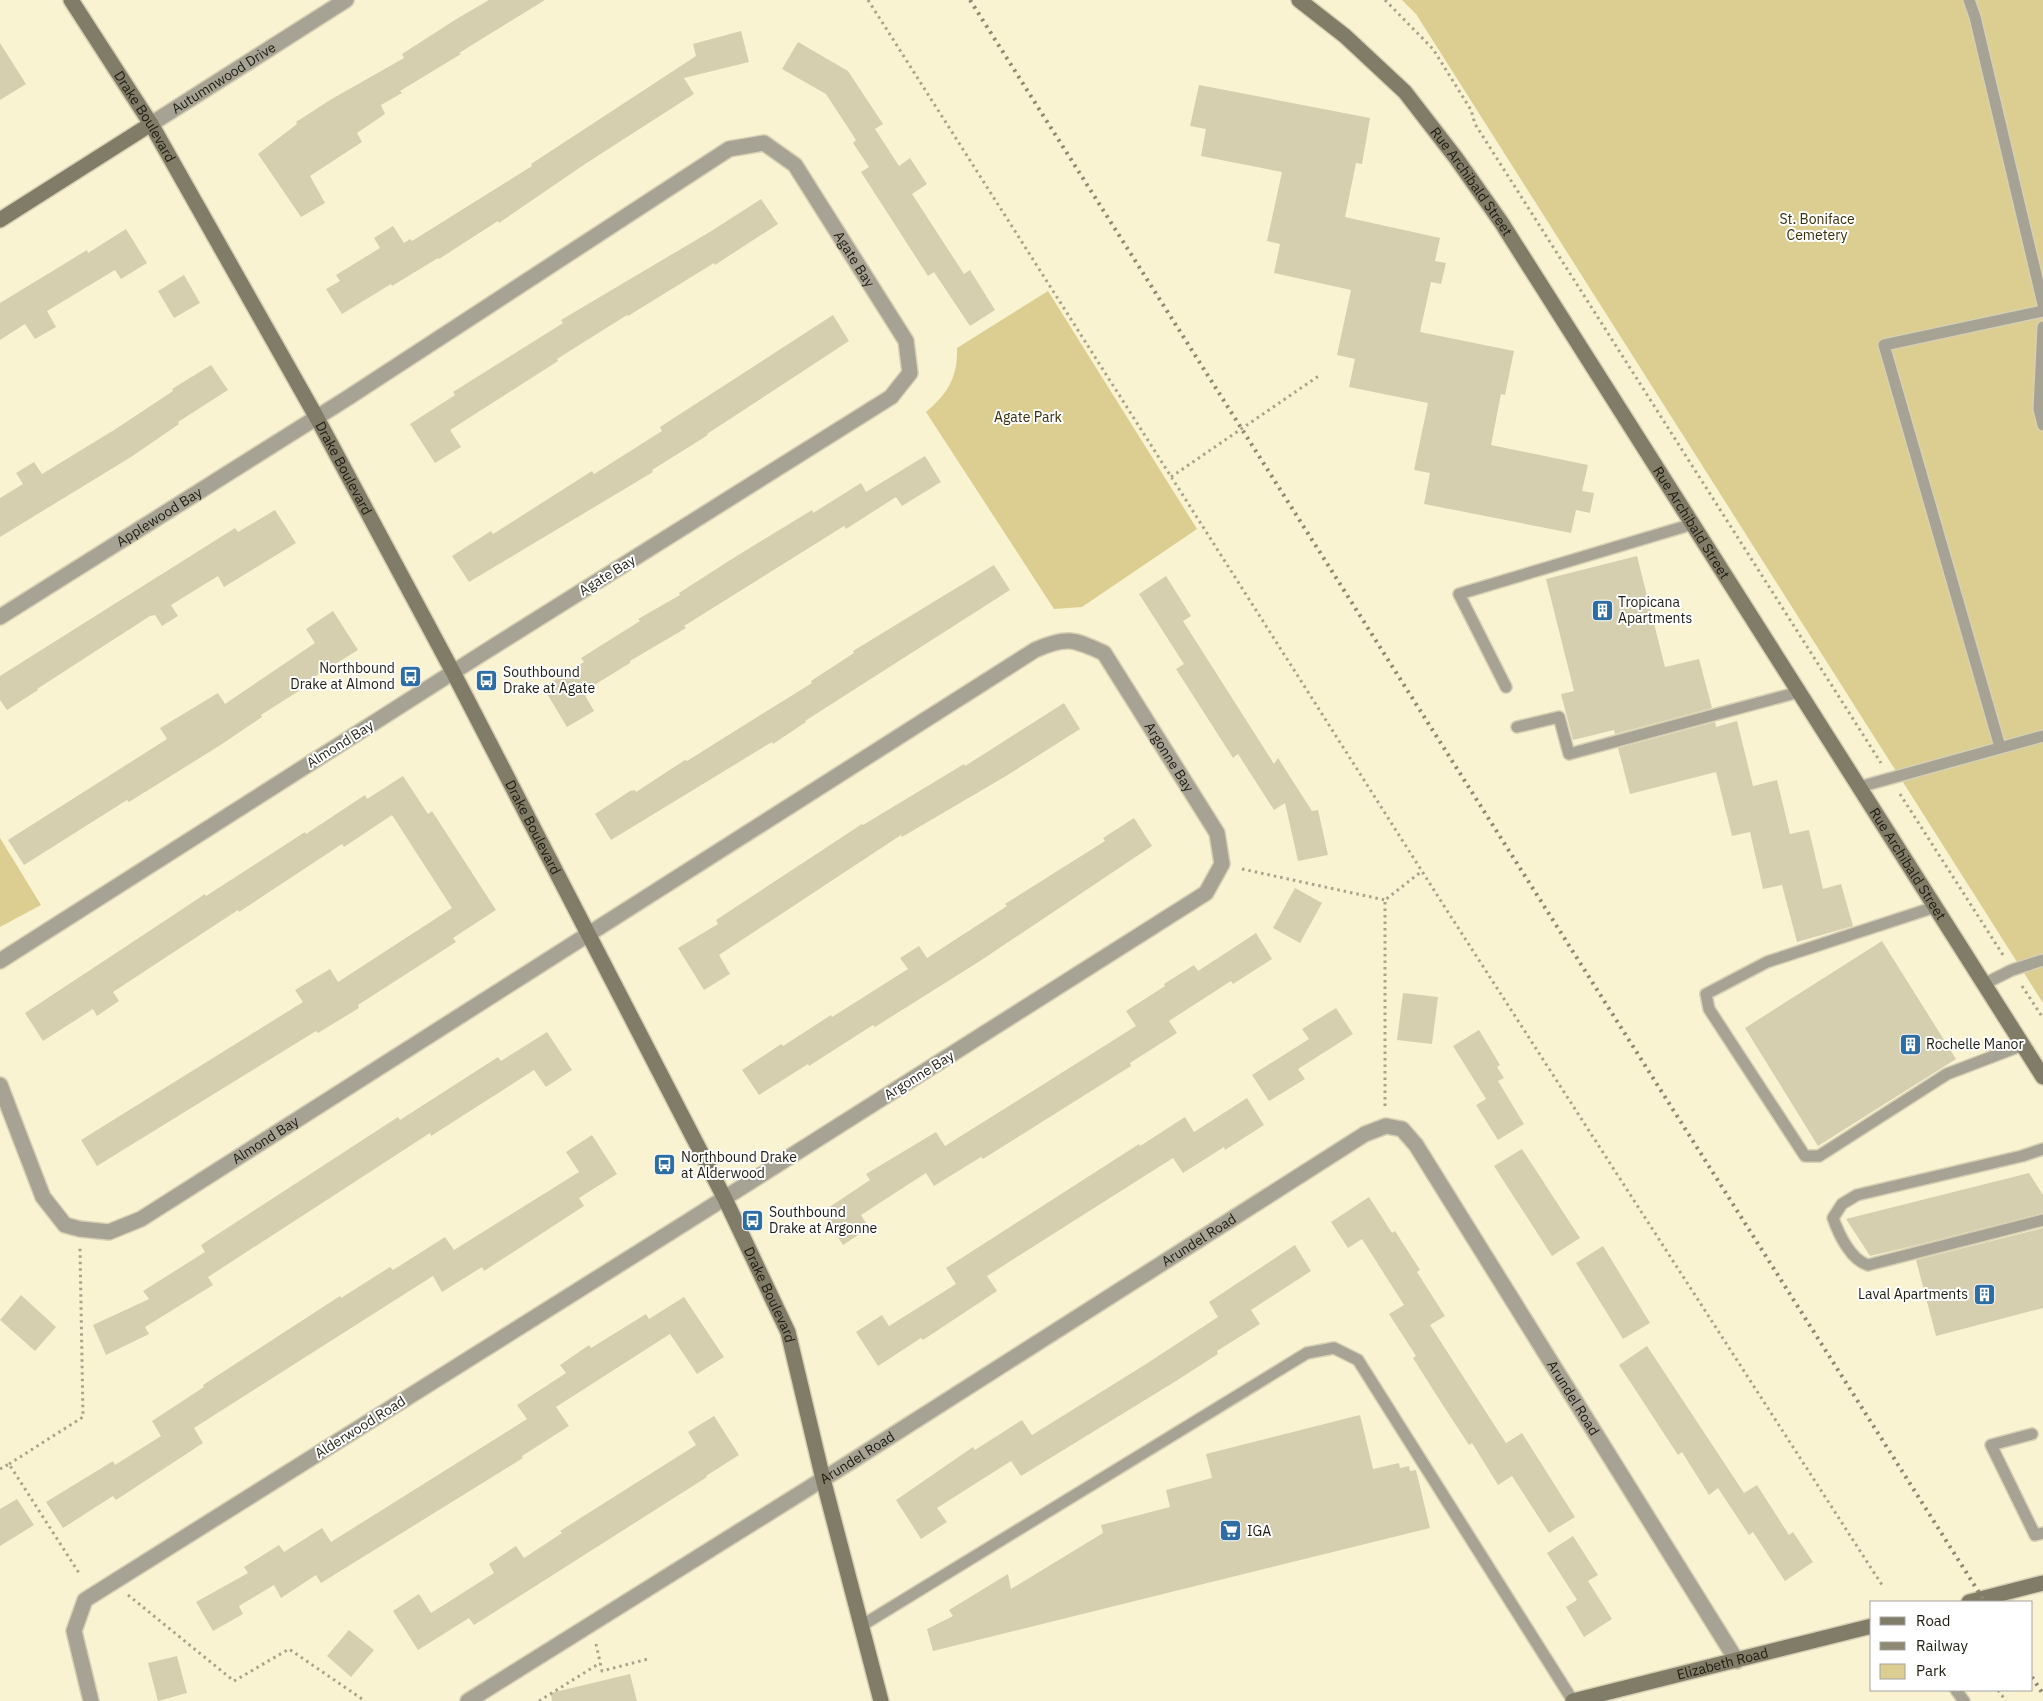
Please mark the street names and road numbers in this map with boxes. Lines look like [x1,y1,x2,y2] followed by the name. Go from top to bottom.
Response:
[168,38,279,118] street label: Autumnwood Drive
[110,67,180,165] street label: Drake Boulevard
[1426,123,1517,239] street label: Rue Archibald Street
[830,227,879,291] street label: Agate Bay
[311,418,376,518] street label: Drake Boulevard
[1649,463,1734,582] street label: Rue Archibald Street
[113,483,205,551] street label: Applewood Bay
[575,551,639,599] street label: Agate Bay
[303,716,377,772] street label: Almond Bay
[1141,719,1198,795] street label: Argonne Bay
[501,777,565,878] street label: Drake Boulevard
[1865,804,1950,923] street label: Rue Archibald Street
[881,1046,957,1104] street label: Argonne Bay
[228,1112,302,1168] street label: Almond Bay
[1158,1210,1239,1270] street label: Arundel Road
[740,1244,799,1344] street label: Drake Boulevard
[1543,1357,1603,1439] street label: Arundel Road
[311,1392,409,1462] street label: Alderwood Road
[816,1427,898,1488] street label: Arundel Road
[1675,1643,1770,1684] street label: Elizabeth Road

